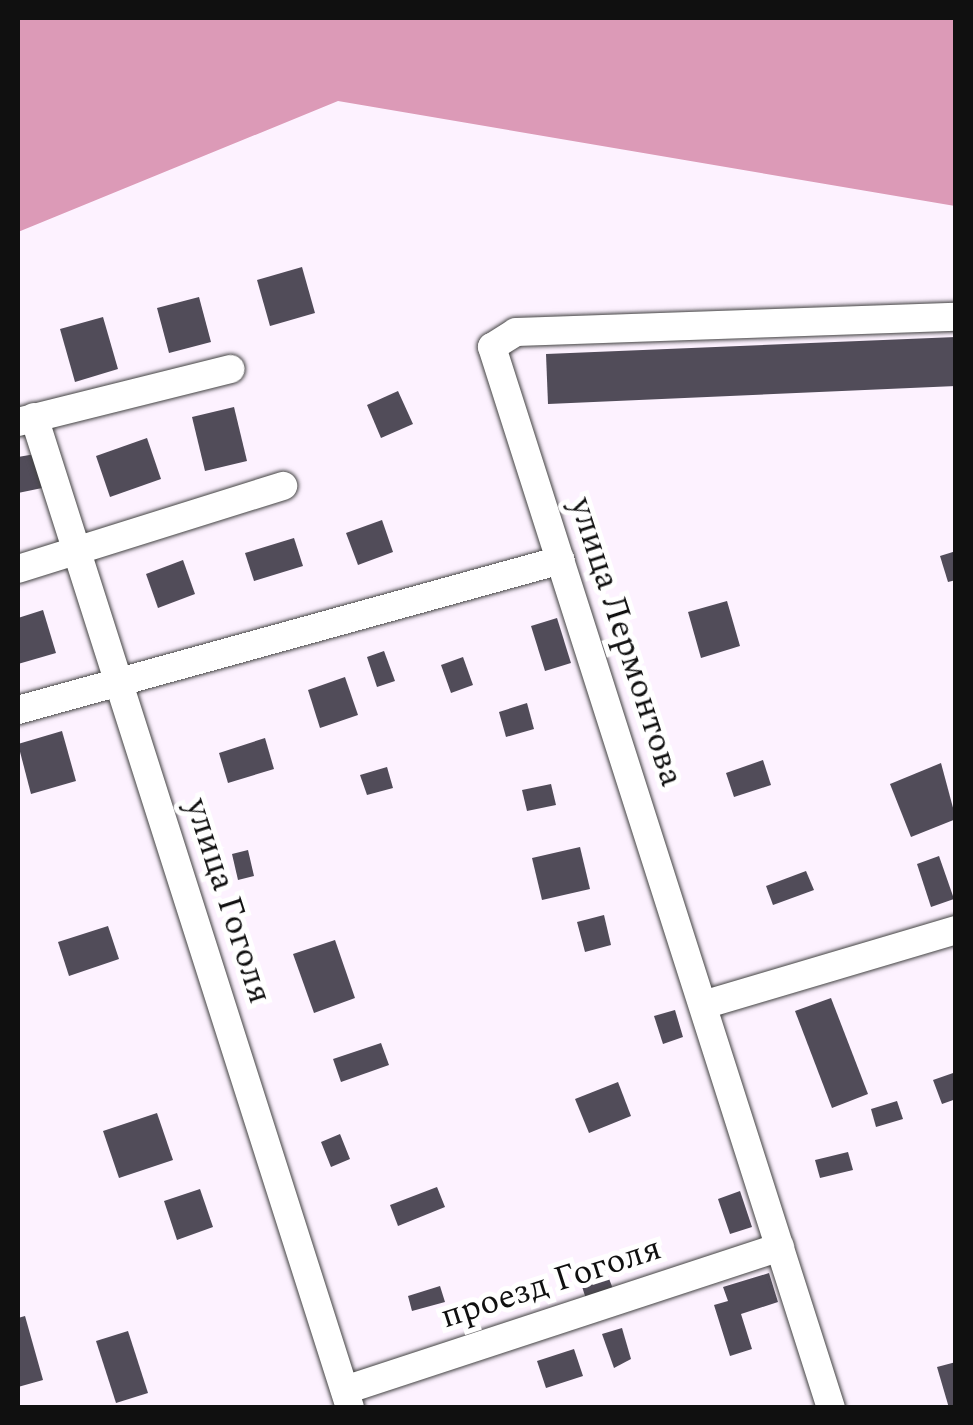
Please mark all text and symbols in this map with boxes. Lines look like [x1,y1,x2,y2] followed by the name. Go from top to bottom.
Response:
[559,492,693,792] street label: улица Лермонтова
[175,793,281,1009] street label: улица Гоголя
[435,1228,667,1338] street label: проезд Гоголя

